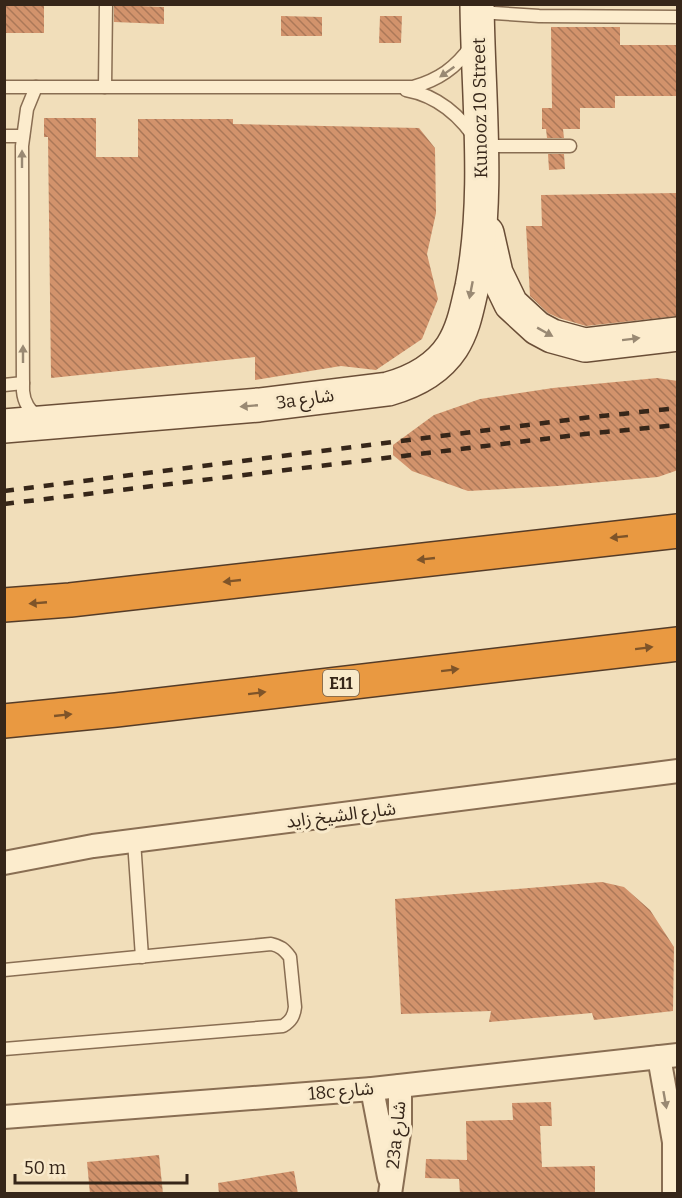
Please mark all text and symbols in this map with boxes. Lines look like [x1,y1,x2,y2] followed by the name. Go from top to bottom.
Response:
[468,37,492,179] street label: Kunooz 10 Street
[439,65,454,77] one-way arrow
[17,150,27,169] one-way arrow
[466,280,475,299] one-way arrow
[537,327,554,337] one-way arrow
[622,335,641,344] one-way arrow
[18,345,28,364] one-way arrow
[275,384,336,417] street label: 3a شارع
[240,401,259,411] one-way arrow
[610,532,629,542] one-way arrow
[416,554,435,564] one-way arrow
[222,576,241,586] one-way arrow
[29,598,48,607] one-way arrow
[634,643,653,652] one-way arrow
[441,666,460,675] one-way arrow
[323,670,359,696] road number: E11
[247,688,266,698] one-way arrow
[53,710,72,720] one-way arrow
[285,797,397,836] street label: شارع الشيخ زايد
[307,1077,375,1108] street label: 18c شارع
[661,1090,670,1109] one-way arrow
[381,1100,413,1170] street label: 23a شارع
[15,1147,188,1185] scale bar
[24,1157,66,1179] text: 50 m

